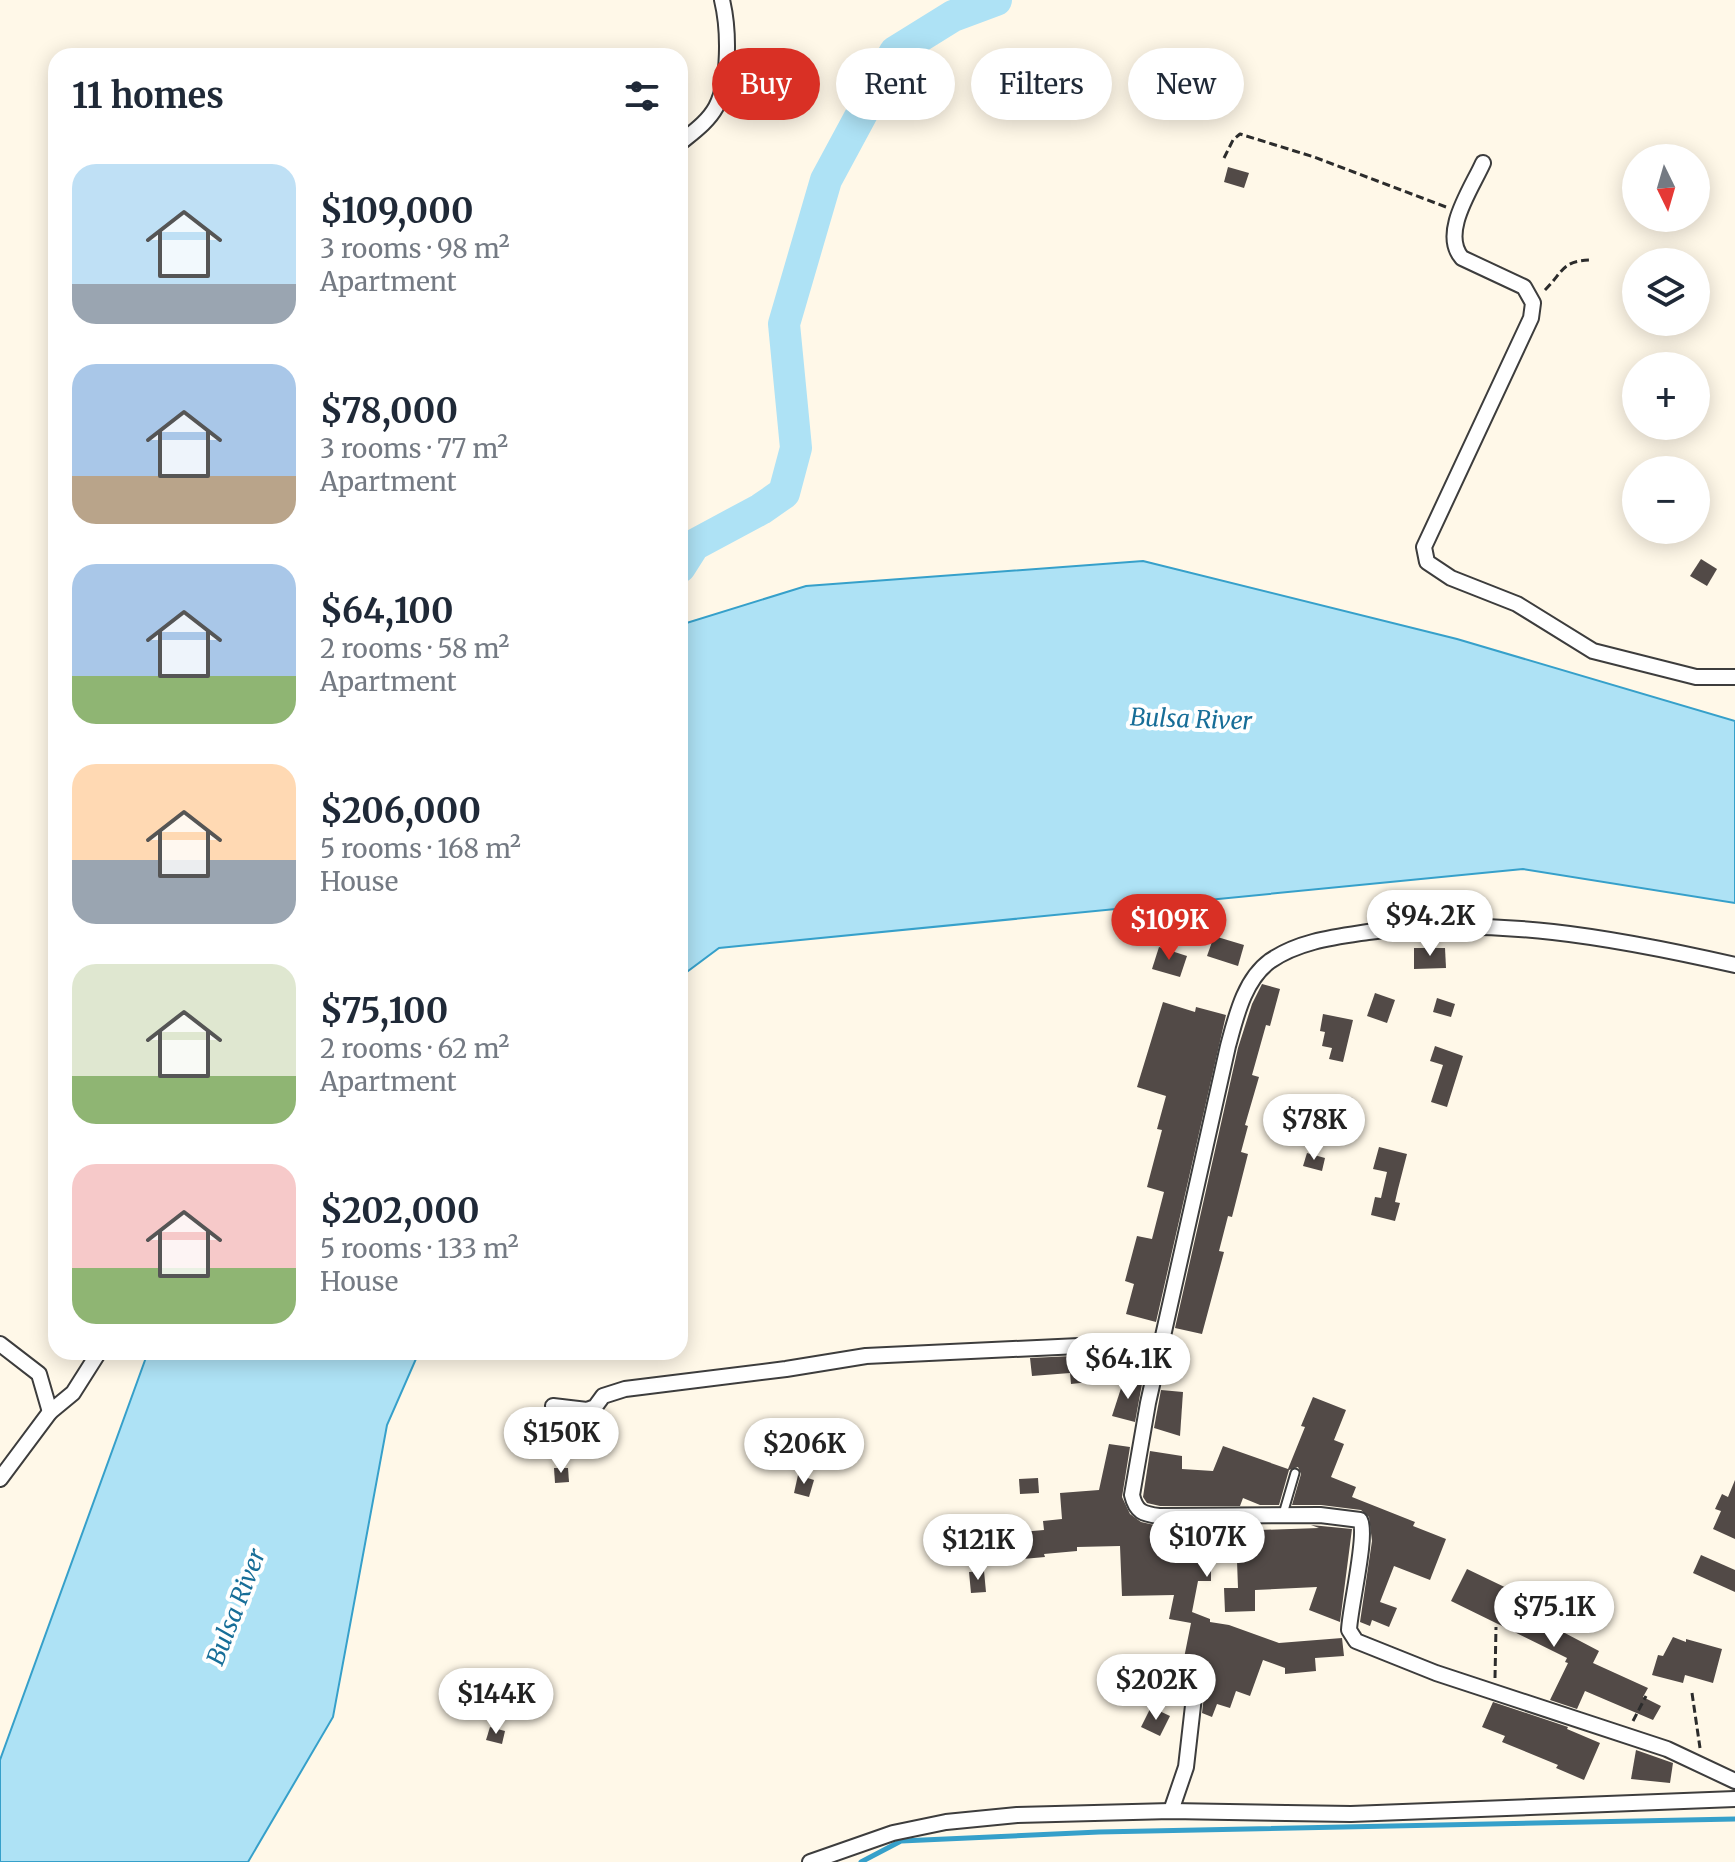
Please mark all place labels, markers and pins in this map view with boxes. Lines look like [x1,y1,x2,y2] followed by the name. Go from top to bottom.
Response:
[1365,890,1495,958] pin: $94.2K
[1113,894,1225,962] pin: $109K
[1267,1094,1361,1162] pin: $78K
[1063,1333,1193,1401] pin: $64.1K
[505,1407,617,1475] pin: $150K
[748,1418,860,1486] pin: $206K
[1151,1511,1263,1579] pin: $107K
[922,1514,1034,1582] pin: $121K
[1489,1581,1619,1649] pin: $75.1K
[1100,1654,1212,1722] pin: $202K
[440,1668,552,1736] pin: $144K

